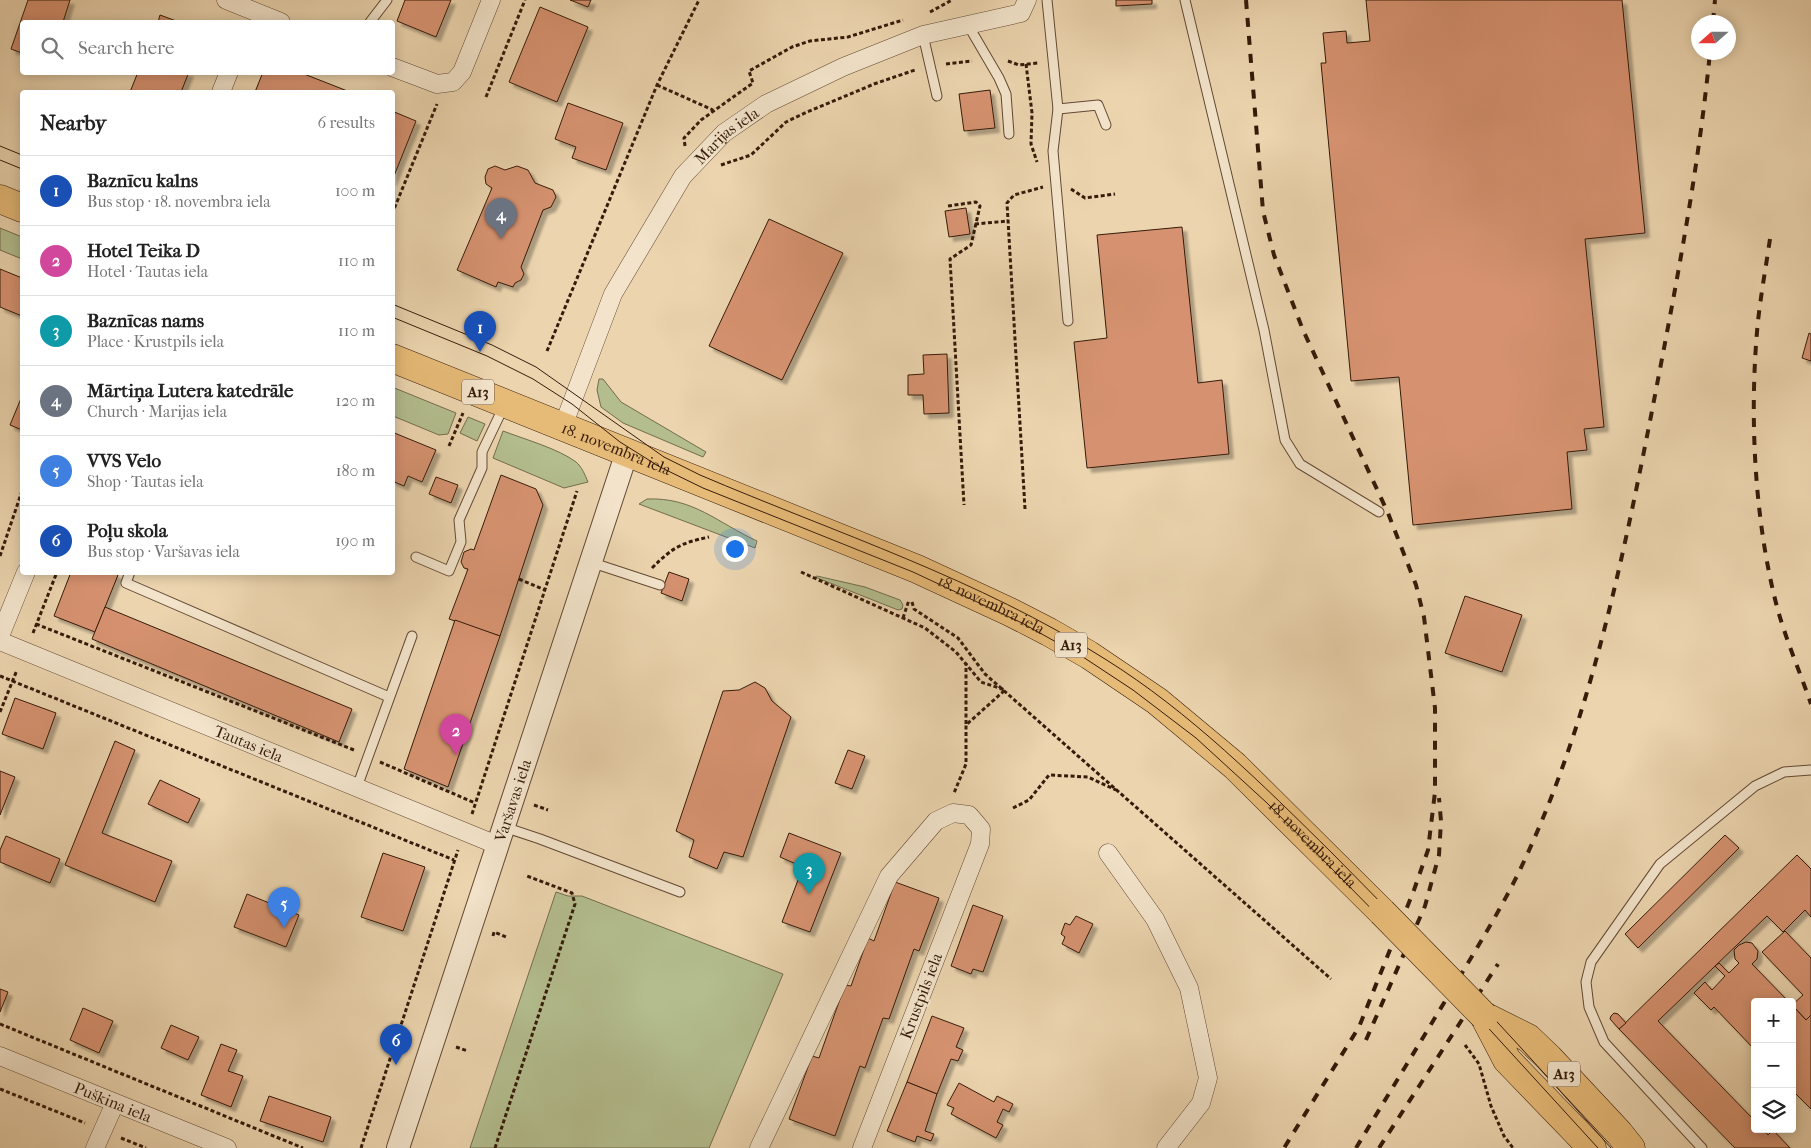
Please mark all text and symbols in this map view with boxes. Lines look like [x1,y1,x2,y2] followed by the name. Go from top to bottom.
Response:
[1691,15,1736,60] north arrow
[20,20,395,75] search box
[38,34,66,62] icon: search
[78,37,174,59] text: Search here
[690,102,762,168] street label: Marijas iela
[40,111,106,135] text: Nearby
[317,113,375,132] text: 6 results
[87,170,198,192] text: Baznīcu kalns
[53,181,59,200] text: 1
[335,181,375,200] text: 100 m
[87,192,271,211] text: Bus stop · 18. novembra iela
[485,198,517,239] pin: 4
[87,240,200,262] text: Hotel Teika D
[52,251,60,270] text: 2
[338,251,375,270] text: 110 m
[87,262,208,281] text: Hotel · Tautas iela
[87,310,204,332] text: Baznīcas nams
[464,311,496,352] pin: 1
[53,321,59,340] text: 3
[338,321,375,340] text: 110 m
[87,332,224,351] text: Place · Krustpils iela
[87,380,293,402] text: Mārtiņa Lutera katedrāle
[462,380,494,404] road number: A13
[51,391,61,410] text: 4
[336,391,375,410] text: 120 m
[87,402,227,421] text: Church · Marijas iela
[559,418,675,479] street label: 18. novembra iela
[87,450,161,472] text: VVS Velo
[53,461,59,480] text: 5
[336,461,375,480] text: 180 m
[87,472,204,491] text: Shop · Tautas iela
[87,520,168,542] text: Poļu skola
[52,531,60,550] text: 6
[335,531,375,550] text: 190 m
[722,536,748,562] your location
[87,542,240,561] text: Bus stop · Varšavas iela
[935,570,1049,638] street label: 18. novembra iela
[1055,632,1087,658] road number: A13
[440,714,472,755] pin: 2
[212,721,287,766] street label: Tautas iela
[490,756,535,845] street label: Varšavas iela
[1265,796,1362,892] street label: 18. novembra iela
[793,853,825,894] pin: 3
[268,887,300,928] pin: 5
[896,950,946,1042] street label: Krustpils iela
[1751,998,1796,1133] map controls
[1751,998,1796,1043] button: +
[380,1024,412,1065] pin: 6
[1751,1043,1796,1088] button: −
[1548,1062,1580,1086] road number: A13
[71,1078,155,1126] street label: Puškina iela
[1751,1088,1796,1133] button: layers

